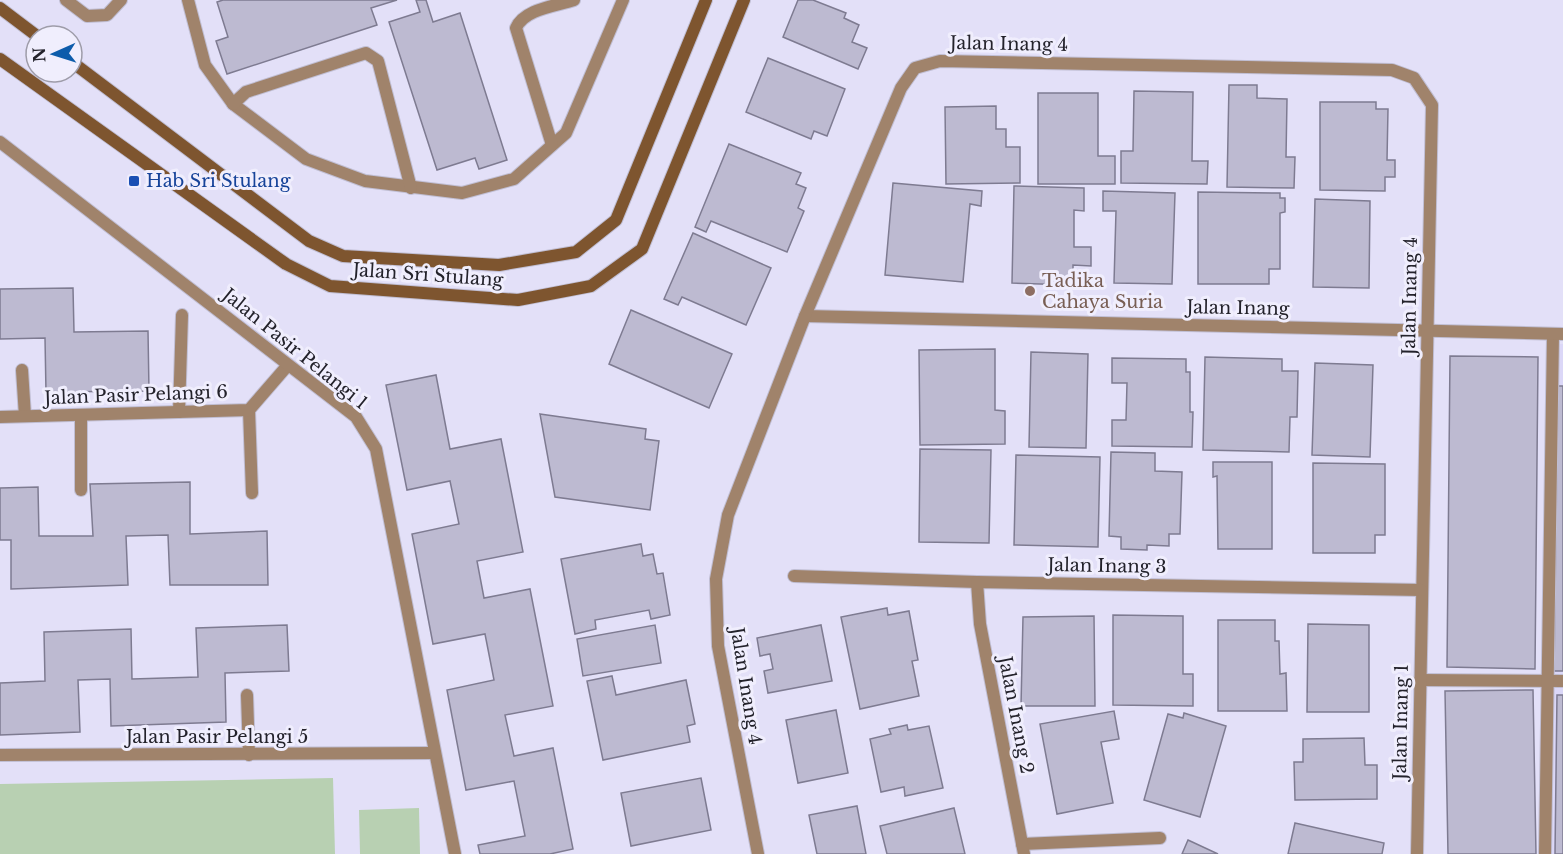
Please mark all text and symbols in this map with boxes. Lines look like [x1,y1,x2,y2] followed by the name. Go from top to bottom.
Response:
[24,24,84,84] north arrow
[948,32,1068,56] street label: Jalan Inang 4
[29,47,49,63] text: N
[146,170,291,192] place label: Hab Sri Stulang
[127,174,141,188] marker: Hab Sri Stulang
[1398,237,1422,357] street label: Jalan Inang 4
[350,259,504,291] street label: Jalan Sri Stulang
[1042,270,1163,313] place label: Tadika Cahaya Suria
[217,283,372,414] street label: Jalan Pasir Pelangi 1
[1023,284,1037,298] marker: Tadika Cahaya Suria
[1184,296,1290,320] street label: Jalan Inang
[42,381,228,409] street label: Jalan Pasir Pelangi 6
[1045,554,1167,578] street label: Jalan Inang 3
[726,624,766,746] street label: Jalan Inang 4
[993,653,1038,775] street label: Jalan Inang 2
[1389,664,1413,782] street label: Jalan Inang 1
[124,726,308,748] street label: Jalan Pasir Pelangi 5

